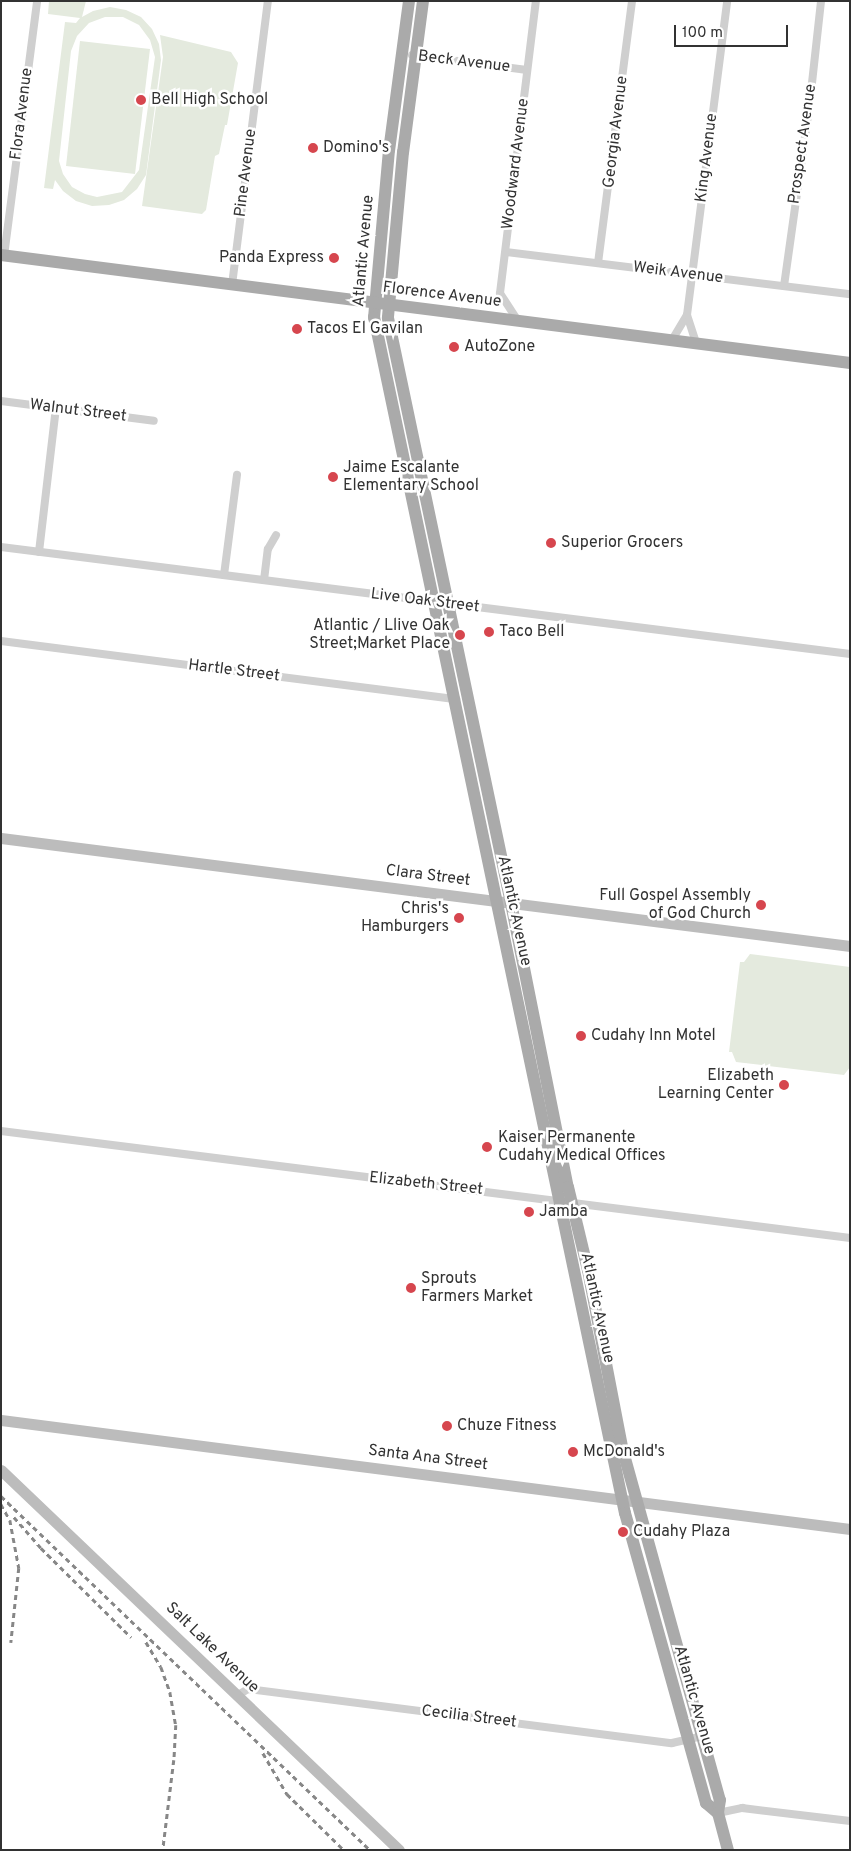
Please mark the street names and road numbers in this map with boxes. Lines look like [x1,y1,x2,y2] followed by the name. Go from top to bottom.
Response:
[417,47,511,77] street label: Beck Avenue
[7,66,37,162] street label: Flora Avenue
[600,75,632,189] street label: Georgia Avenue
[785,83,821,205] street label: Prospect Avenue
[498,97,534,231] street label: Woodward Avenue
[692,112,722,204] street label: King Avenue
[231,128,261,218] street label: Pine Avenue
[350,194,378,308] street label: Atlantic Avenue
[631,258,725,288] street label: Weik Avenue
[381,278,503,312] street label: Florence Avenue
[28,396,128,426] street label: Walnut Street
[369,585,481,617] street label: Live Oak Street
[187,656,281,686] street label: Hartle Street
[493,854,535,968] street label: Atlantic Avenue
[384,861,472,891] street label: Clara Street
[368,1168,484,1200] street label: Elizabeth Street
[576,1251,618,1365] street label: Atlantic Avenue
[367,1441,489,1475] street label: Santa Ana Street
[161,1598,263,1698] street label: Salt Lake Avenue
[669,1643,719,1757] street label: Atlantic Avenue
[420,1702,518,1732] street label: Cecilia Street

